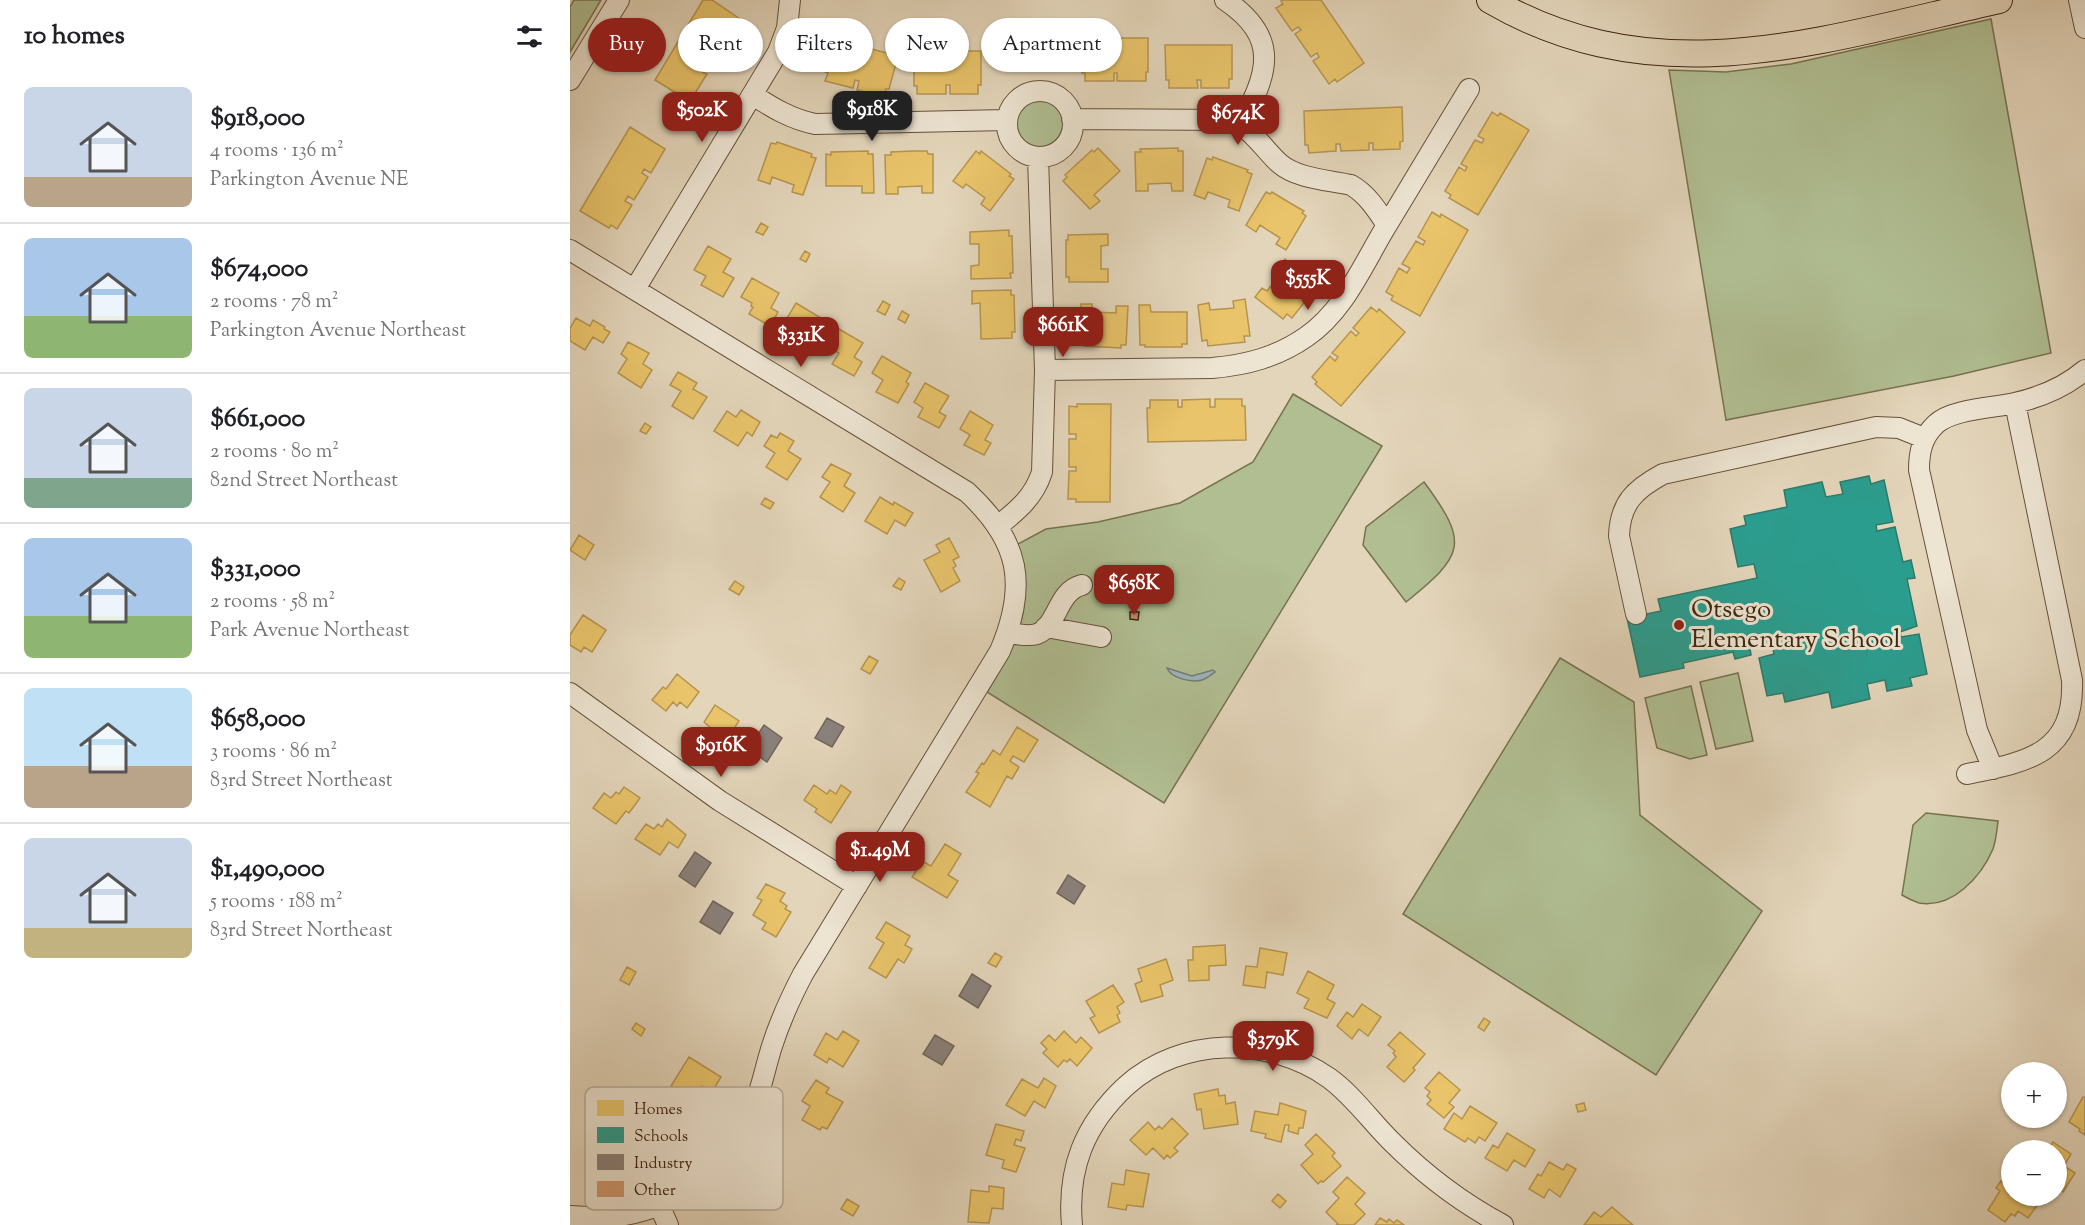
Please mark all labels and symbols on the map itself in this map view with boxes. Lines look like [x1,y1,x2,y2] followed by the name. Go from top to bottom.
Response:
[830,91,914,142] pin: $918K
[660,92,744,143] pin: $502K
[1196,95,1280,146] pin: $674K
[1266,260,1350,311] pin: $555K
[1021,307,1105,358] pin: $661K
[759,317,843,368] pin: $331K
[1092,565,1176,616] pin: $658K
[1691,592,1901,659] place label: Otsego Elementary School
[1672,618,1686,632] marker: Otsego Elementary School
[679,727,763,778] pin: $916K
[831,832,929,883] pin: $1.49M
[1231,1021,1315,1072] pin: $379K
[585,1087,783,1210] legend
[634,1099,682,1122] text: Homes
[634,1126,688,1149] text: Schools
[634,1153,692,1176] text: Industry
[634,1180,676,1203] text: Other

